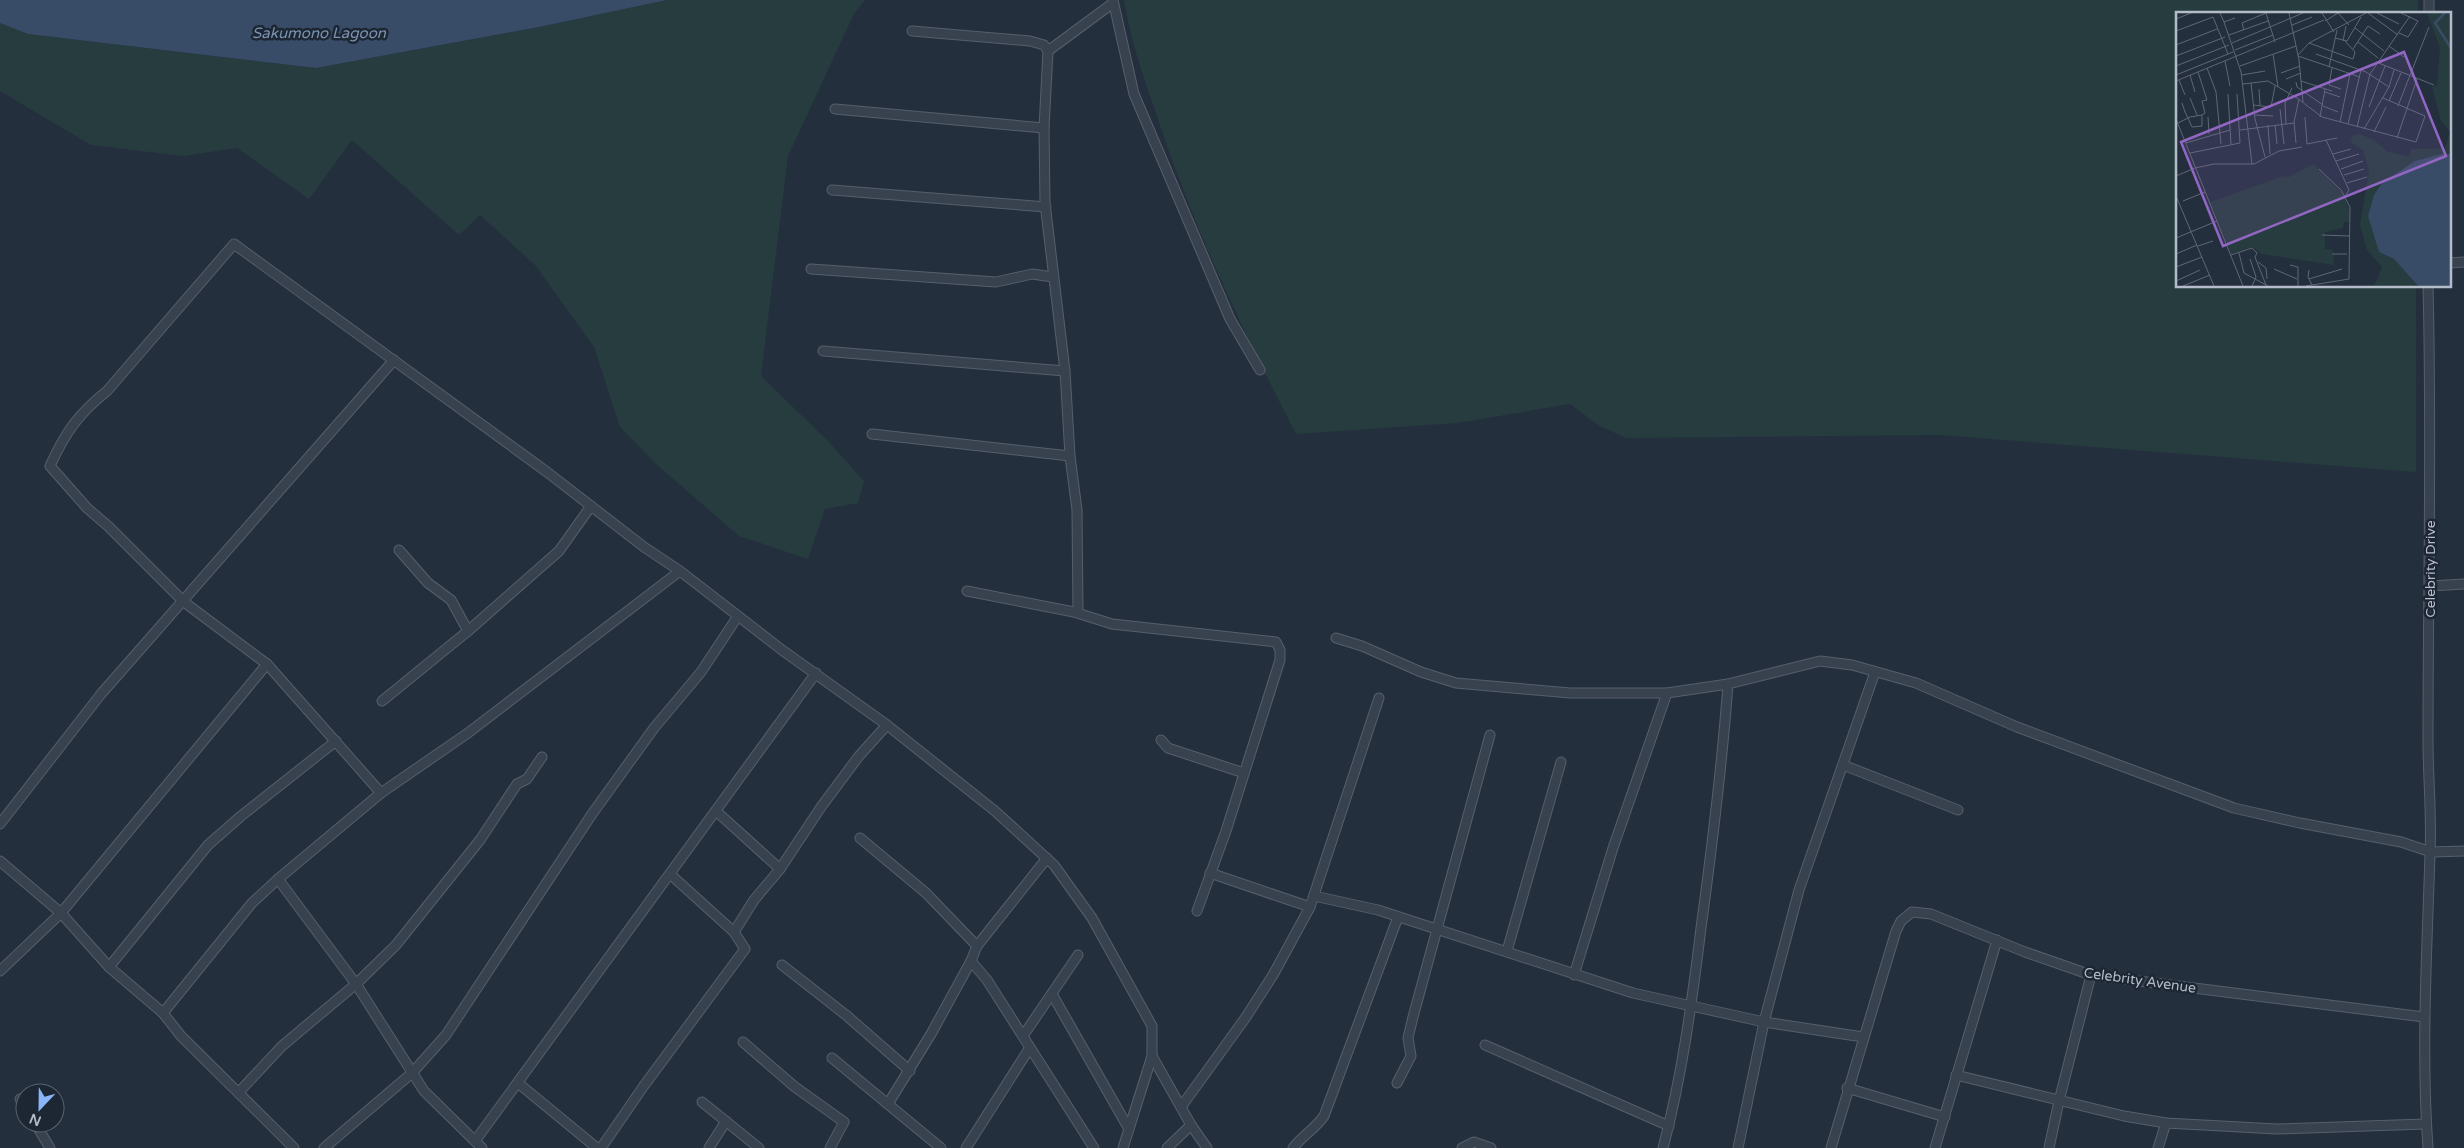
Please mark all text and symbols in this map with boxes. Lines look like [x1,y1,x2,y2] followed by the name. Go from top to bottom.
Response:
[2176,12,2452,288] inset map
[252,24,387,42] water label: Sakumono Lagoon
[2422,520,2439,618] street label: Celebrity Drive
[2083,964,2197,997] street label: Celebrity Avenue
[15,1083,65,1133] north arrow
[27,1110,44,1130] text: N

